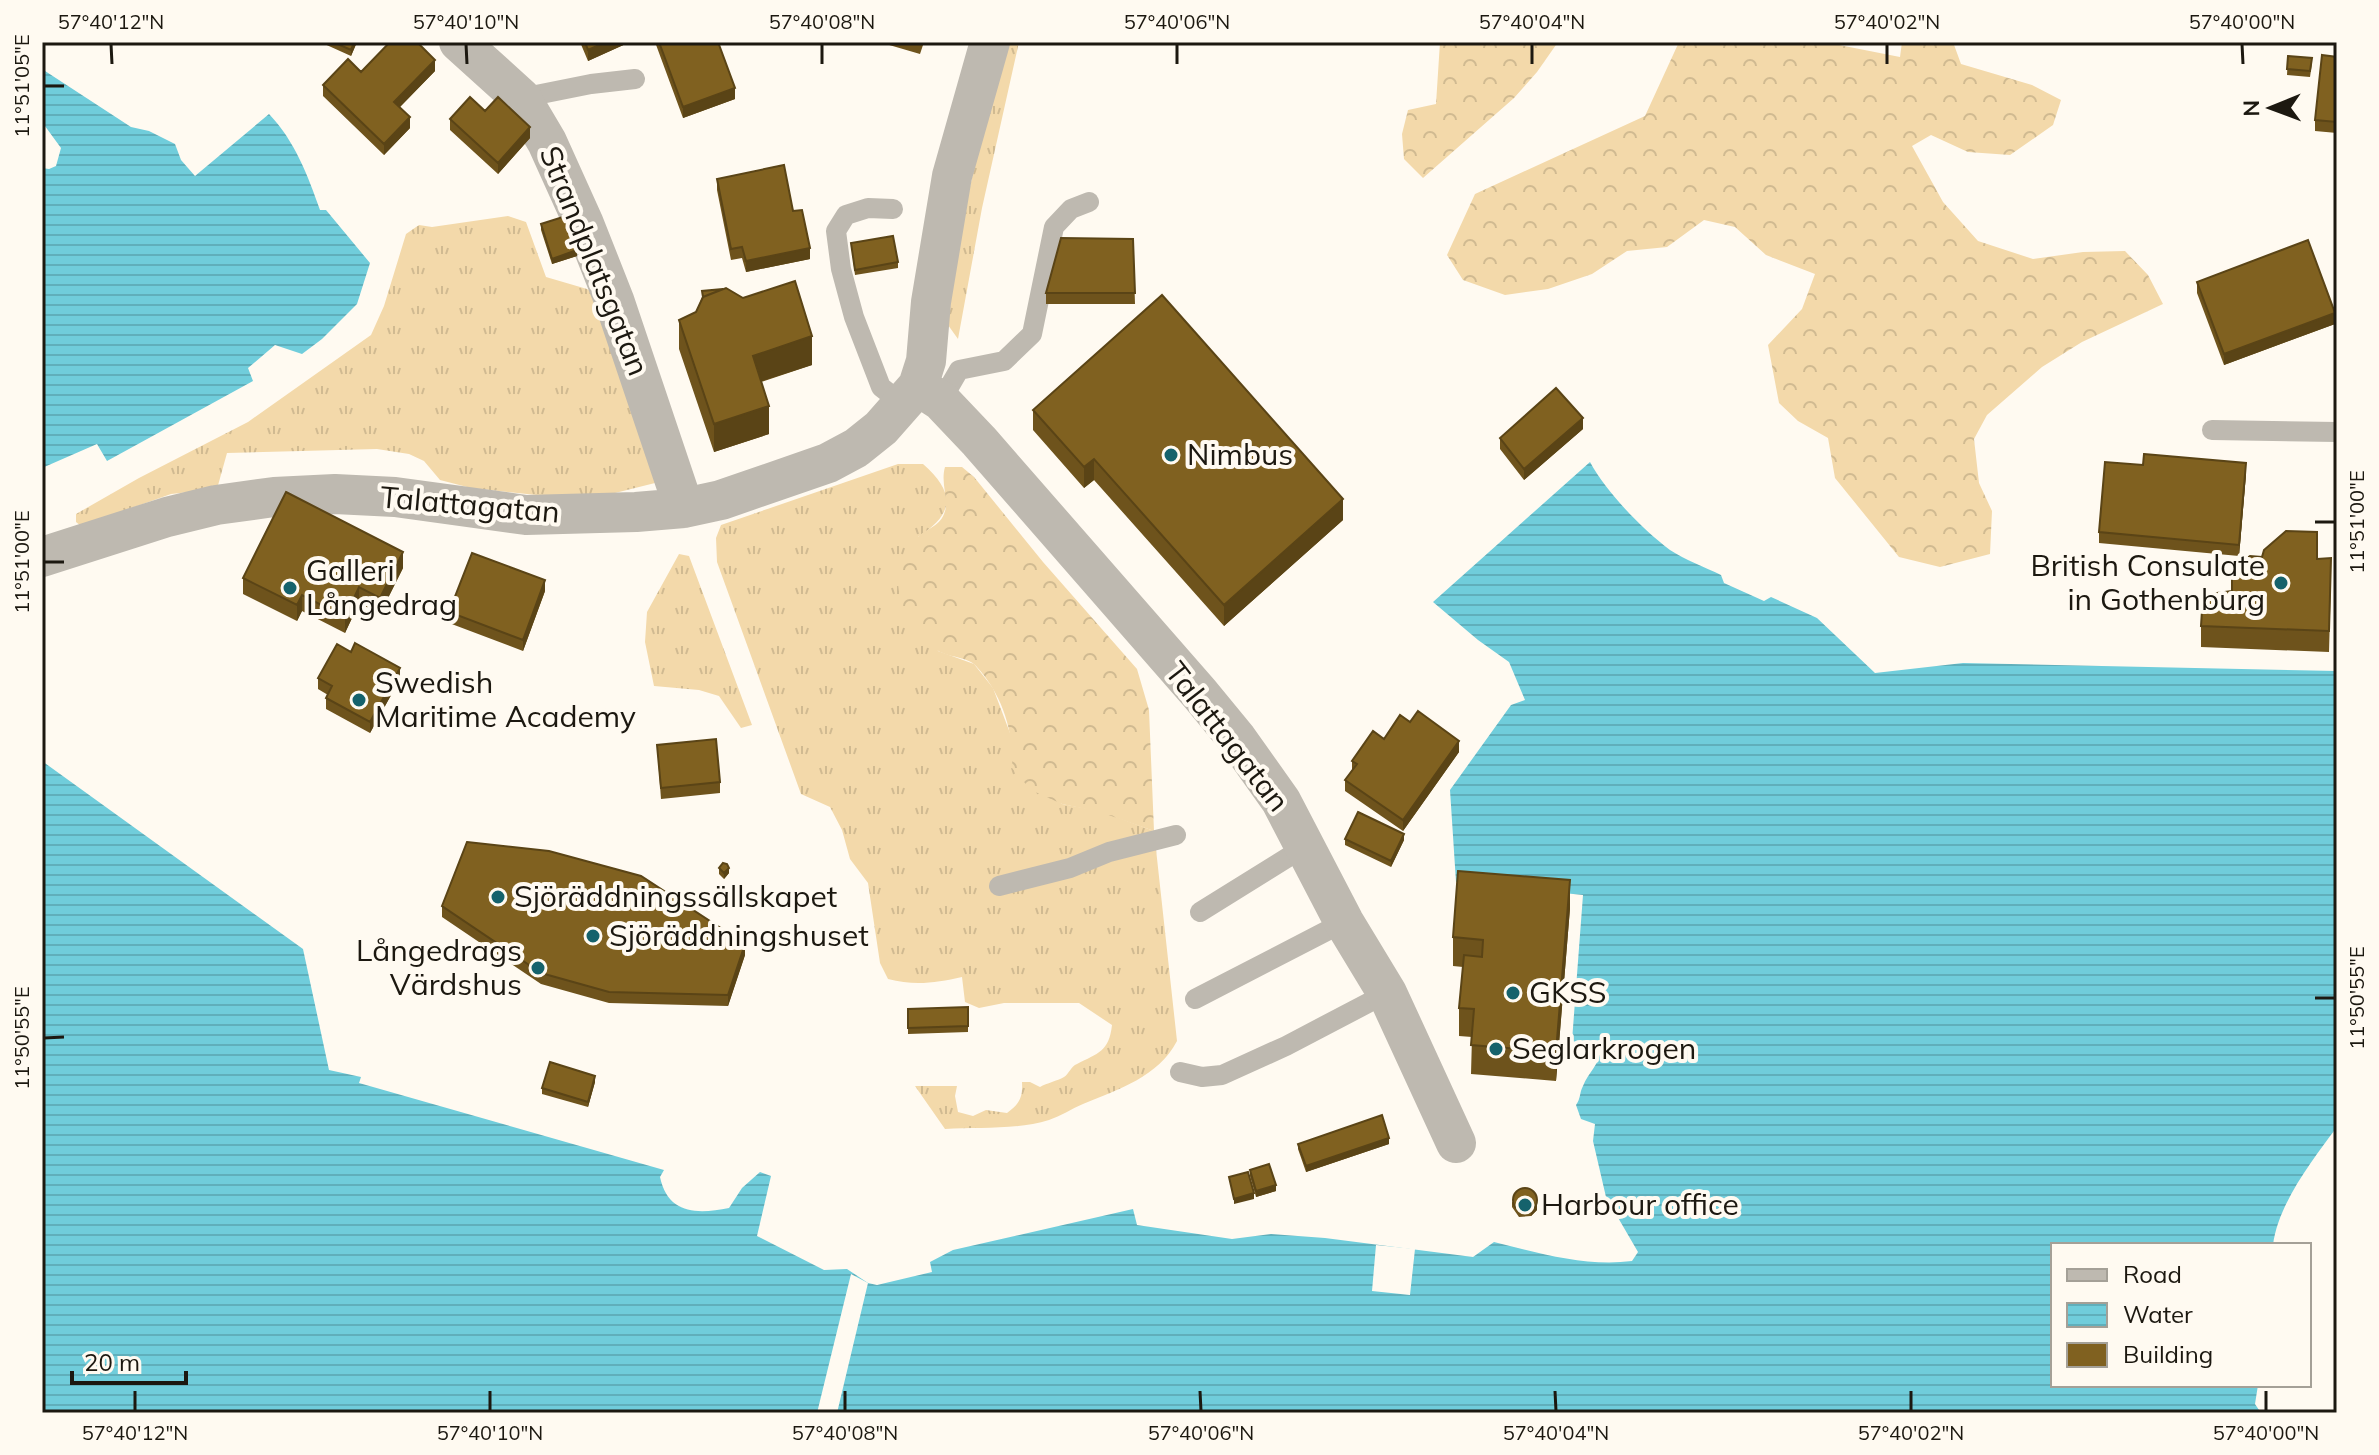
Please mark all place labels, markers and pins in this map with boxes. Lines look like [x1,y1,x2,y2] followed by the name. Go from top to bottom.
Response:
[1187,435,1293,473] place label: Nimbus
[1162,446,1180,464] marker: Nimbus
[2030,546,2265,618] place label: British Consulate in Gothenburg
[306,551,457,623] place label: Galleri Långedrag
[2272,574,2290,592] marker: British Consulate in Gothenburg
[281,579,299,597] marker: Galleri Långedrag
[375,663,636,735] place label: Swedish Maritime Academy
[350,691,368,709] marker: Swedish Maritime Academy
[514,877,837,915] place label: Sjöräddningssällskapet
[489,888,507,906] marker: Sjöräddningssällskapet
[609,916,869,954] place label: Sjöräddningshuset
[584,927,602,945] marker: Sjöräddningshuset
[356,931,522,1003] place label: Långedrags Värdshus
[529,959,547,977] marker: Långedrags Värdshus
[1529,973,1607,1011] place label: GKSS
[1504,984,1522,1002] marker: GKSS
[1512,1029,1696,1067] place label: Seglarkrogen
[1487,1040,1505,1058] marker: Seglarkrogen
[1541,1185,1739,1223] place label: Harbour office
[1516,1196,1534,1214] marker: Harbour office

